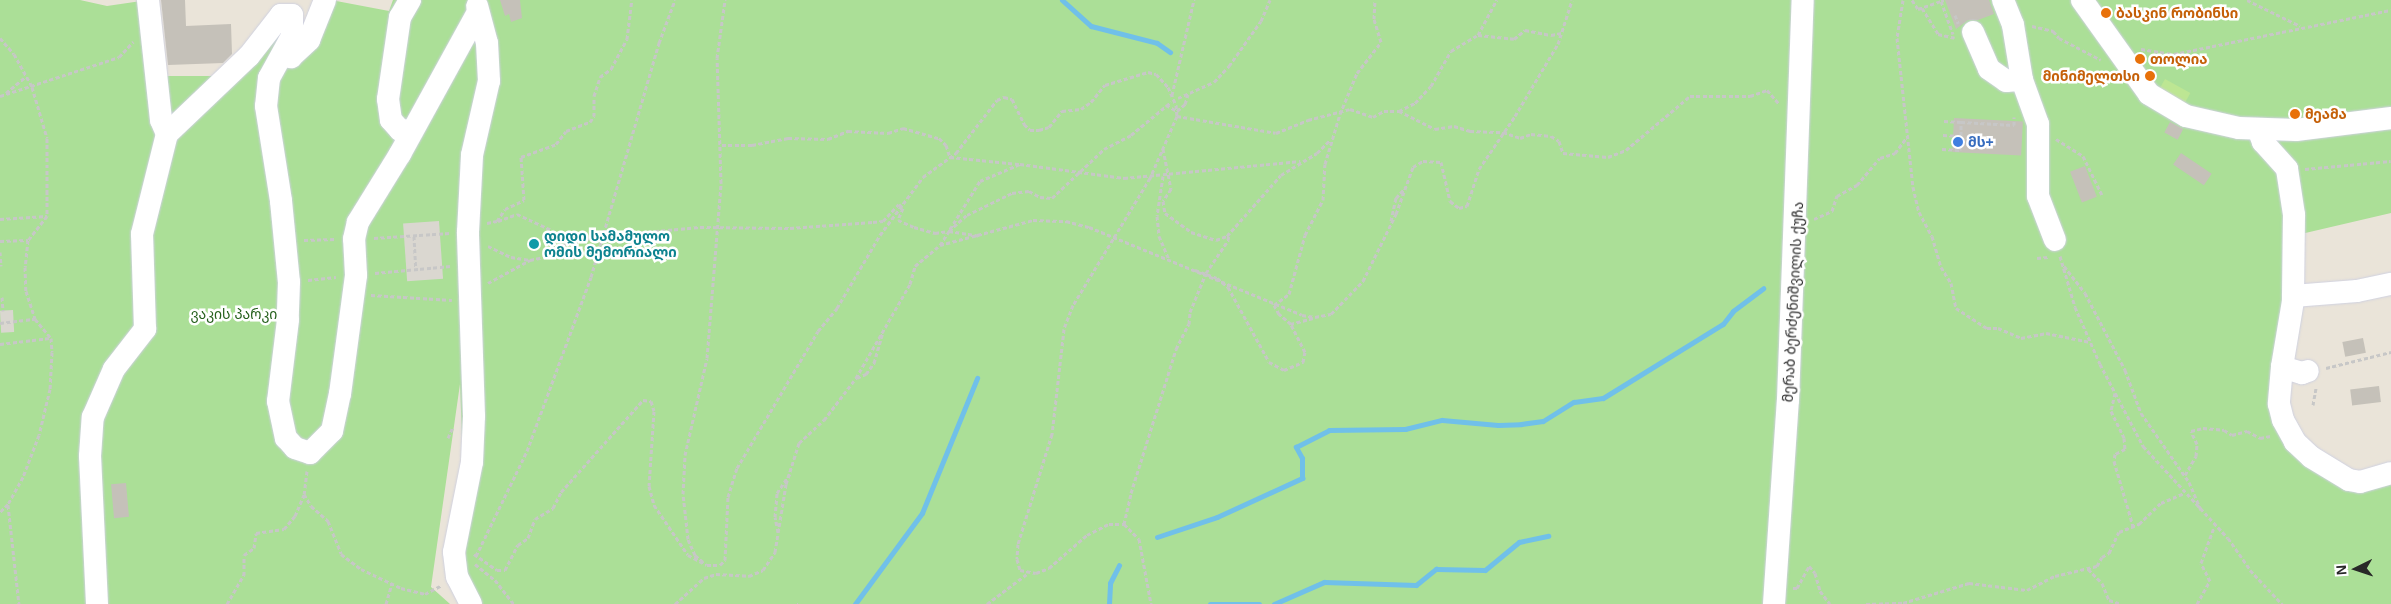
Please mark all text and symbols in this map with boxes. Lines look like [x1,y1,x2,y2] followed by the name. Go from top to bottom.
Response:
[2116,5,2238,21] place label: ბასკინ რობინსი
[2100,7,2112,19] marker: ბასკინ რობინსი
[2150,51,2208,67] place label: თოლია
[2134,53,2146,65] marker: თოლია
[2043,68,2140,84] place label: მინიმელთსი
[2144,70,2156,82] marker: მინიმელთსი
[2305,106,2347,122] place label: მეამა
[2289,108,2301,120] marker: მეამა
[1968,134,1994,150] place label: მს+
[1952,136,1964,148] marker: მს+
[1779,201,1807,403] street label: მერაბ ბერძენიშვილის ქუჩა
[544,228,677,260] place label: დიდი სამამულო ომის მემორიალი
[528,238,540,250] marker: დიდი სამამულო ომის მემორიალი
[191,306,277,322] park label: ვაკის პარკი
[2331,544,2381,594] north arrow
[2333,564,2349,576] text: N

